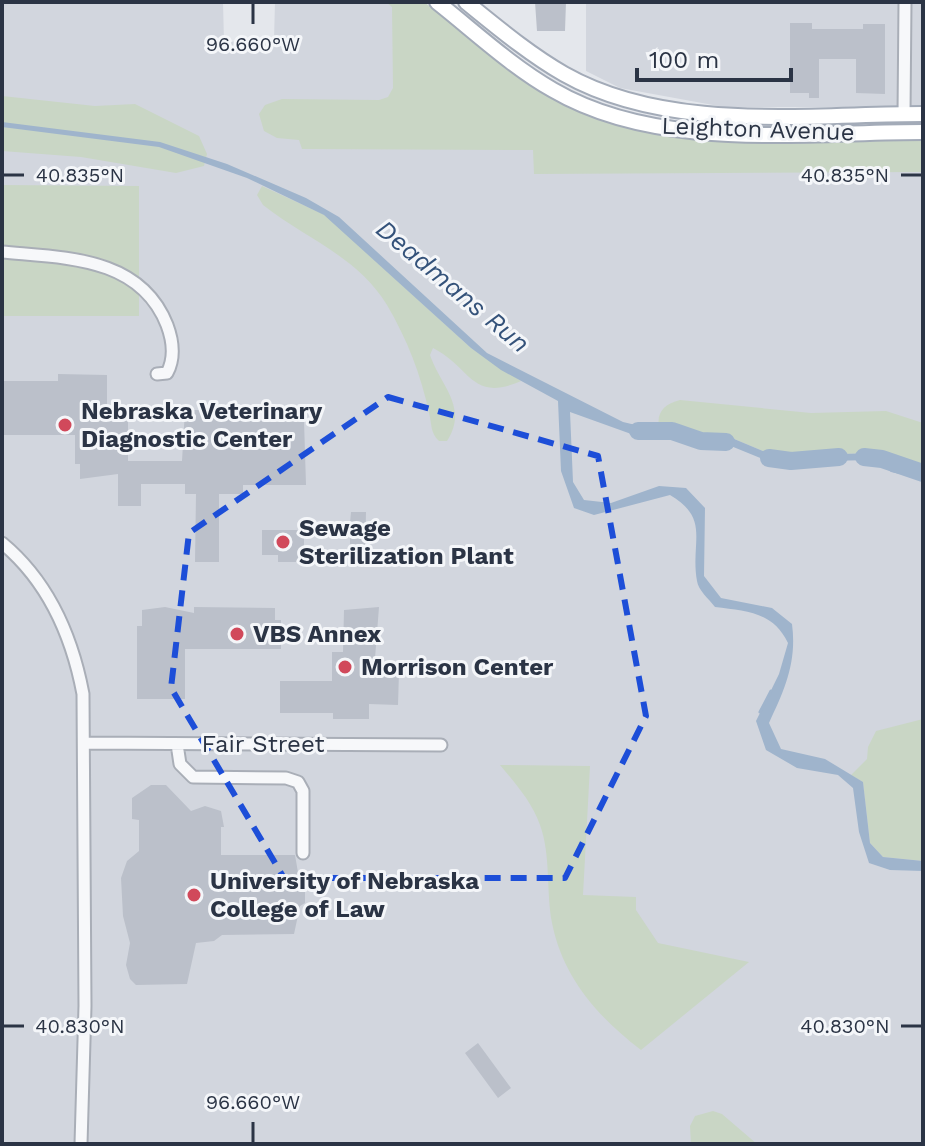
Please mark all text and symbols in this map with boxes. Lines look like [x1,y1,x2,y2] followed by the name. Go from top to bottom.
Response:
[206,32,300,56] text: 96.660°W
[637,32,791,82] scale bar
[649,46,719,74] text: 100 m
[661,112,855,146] street label: Leighton Avenue
[36,163,124,187] text: 40.835°N
[801,163,889,187] text: 40.835°N
[370,213,536,359] water label: Deadmans Run
[81,397,323,453] place label: Nebraska Veterinary Diagnostic Center
[56,416,74,434] marker: Nebraska Veterinary Diagnostic Center
[299,514,514,570] place label: Sewage Sterilization Plant
[274,533,292,551] marker: Sewage Sterilization Plant
[253,620,381,648] place label: VBS Annex
[228,625,246,643] marker: VBS Annex
[361,653,554,681] place label: Morrison Center
[336,658,354,676] marker: Morrison Center
[201,730,325,758] street label: Fair Street
[210,867,479,923] place label: University of Nebraska College of Law
[185,886,203,904] marker: University of Nebraska College of Law
[35,1014,125,1038] text: 40.830°N
[800,1014,890,1038] text: 40.830°N
[206,1090,300,1114] text: 96.660°W

